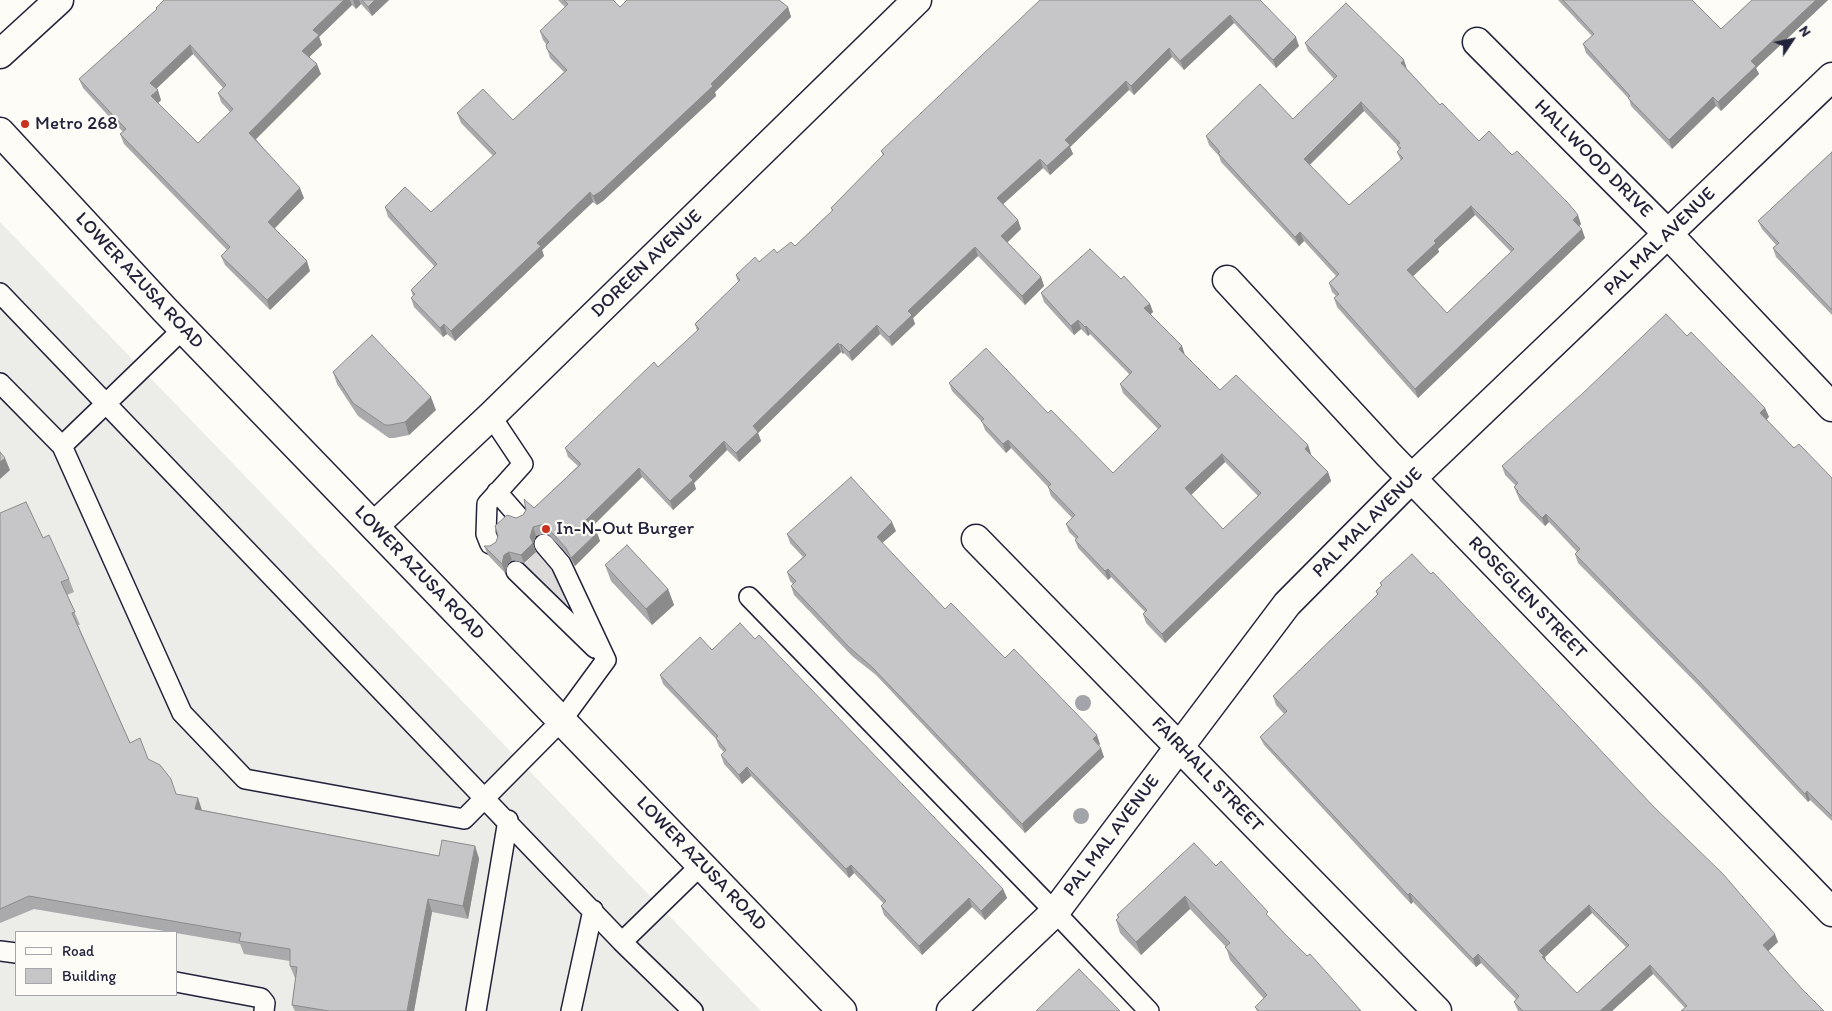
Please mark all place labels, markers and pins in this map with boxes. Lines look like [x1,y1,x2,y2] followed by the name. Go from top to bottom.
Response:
[35,113,118,135] place label: Metro 268
[19,118,31,130] marker: Metro 268
[556,518,694,540] place label: In-N-Out Burger
[540,523,552,535] marker: In-N-Out Burger

